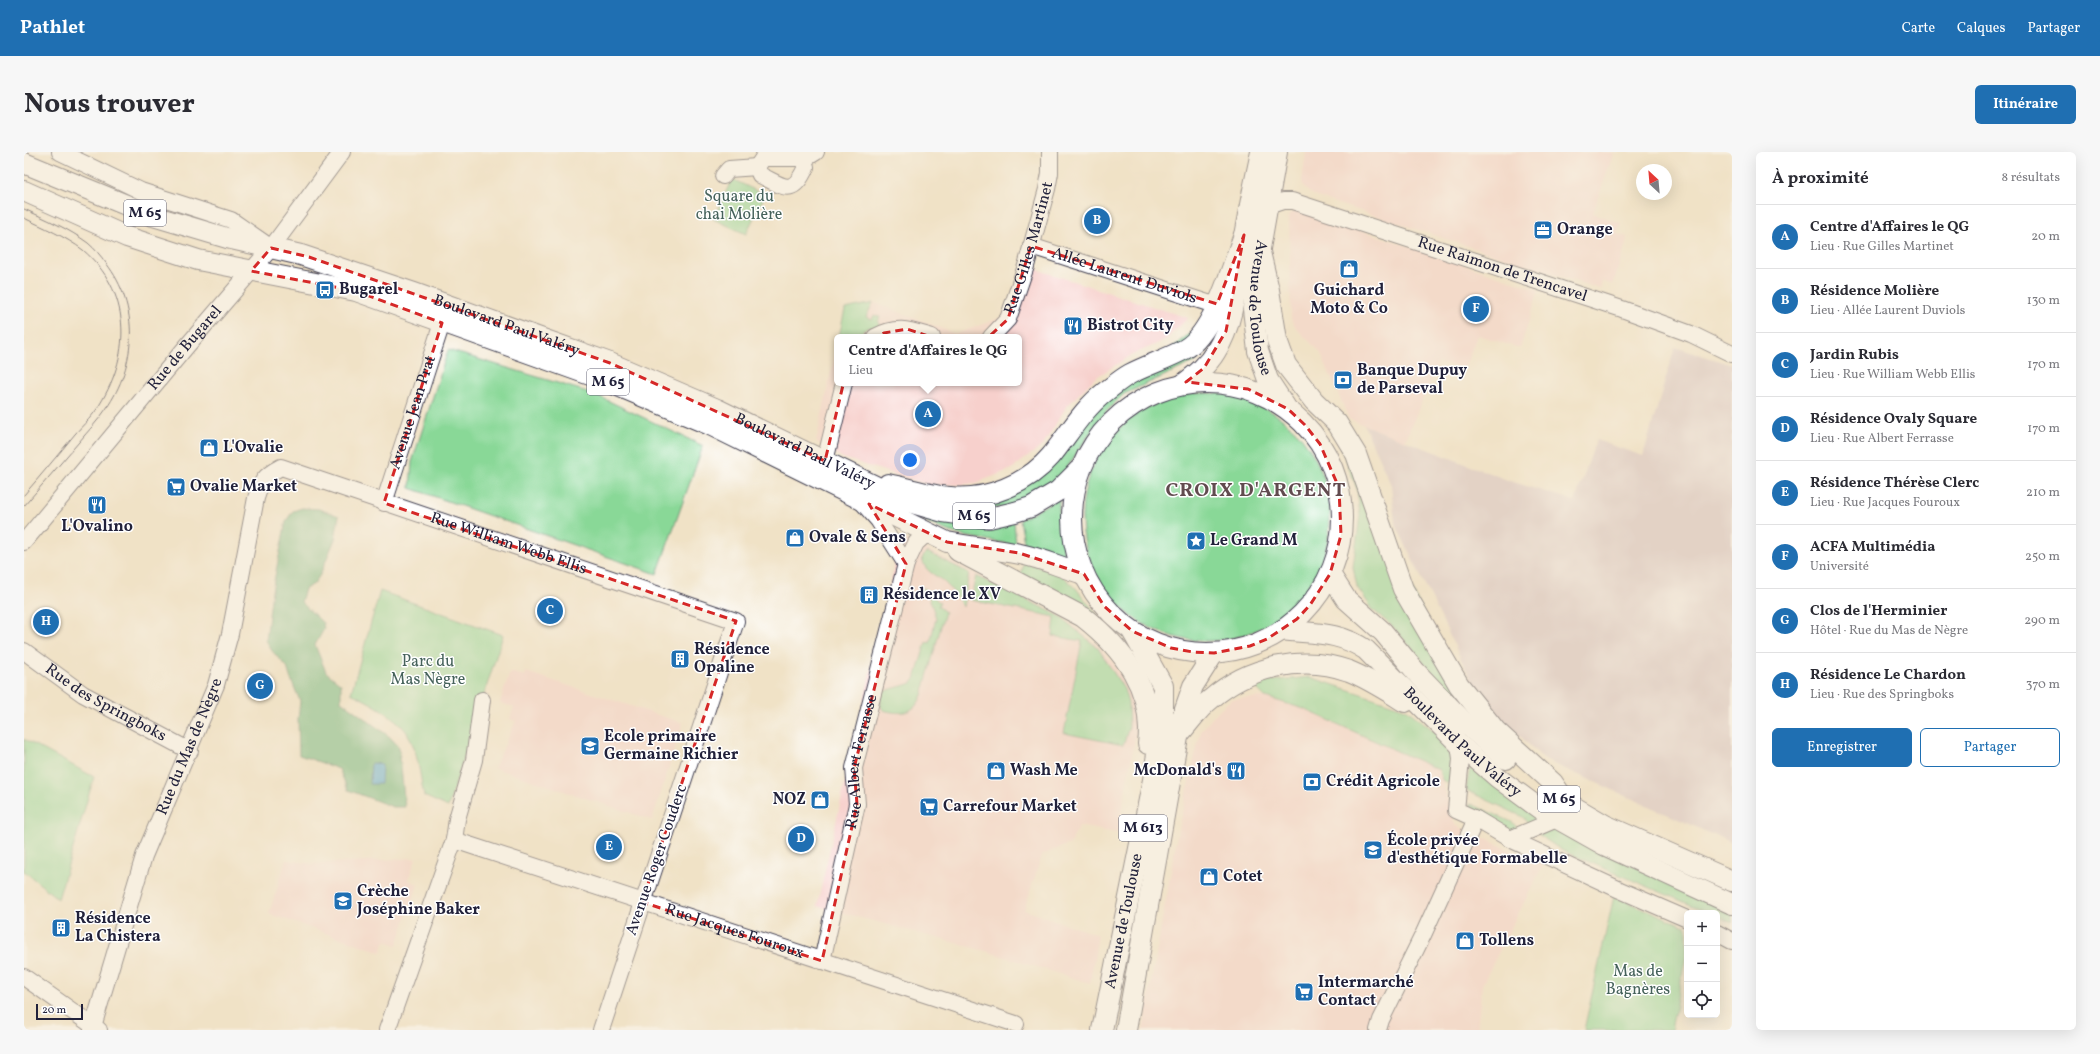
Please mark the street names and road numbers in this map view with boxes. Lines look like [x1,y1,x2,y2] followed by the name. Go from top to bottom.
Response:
[999,180,1059,317] street label: Rue Gilles Martinet
[124,200,166,226] road number: M 65
[1415,232,1590,308] street label: Rue Raimon de Trencavel
[1242,238,1277,379] street label: Avenue de Toulouse
[1049,242,1200,310] street label: Allée Laurent Duviols
[430,290,583,362] street label: Boulevard Paul Valéry
[143,301,228,396] street label: Rue de Bugarel
[384,352,442,472] street label: Avenue Jean Prat
[587,369,629,395] road number: M 65
[731,408,879,496] street label: Boulevard Paul Valéry
[953,503,995,529] road number: M 65
[427,507,590,581] street label: Rue William Webb Ellis
[40,659,170,747] street label: Rue des Springboks
[151,676,228,819] street label: Rue du Mas de Nègre
[1398,682,1526,803] street label: Boulevard Paul Valéry
[841,692,883,831] street label: Rue Albert Ferrasse
[621,781,693,939] street label: Avenue Roger Couderc
[1538,786,1580,812] road number: M 65
[1119,815,1167,841] road number: M 613
[1100,852,1149,991] street label: Avenue de Toulouse
[662,899,807,965] street label: Rue Jacques Fouroux

